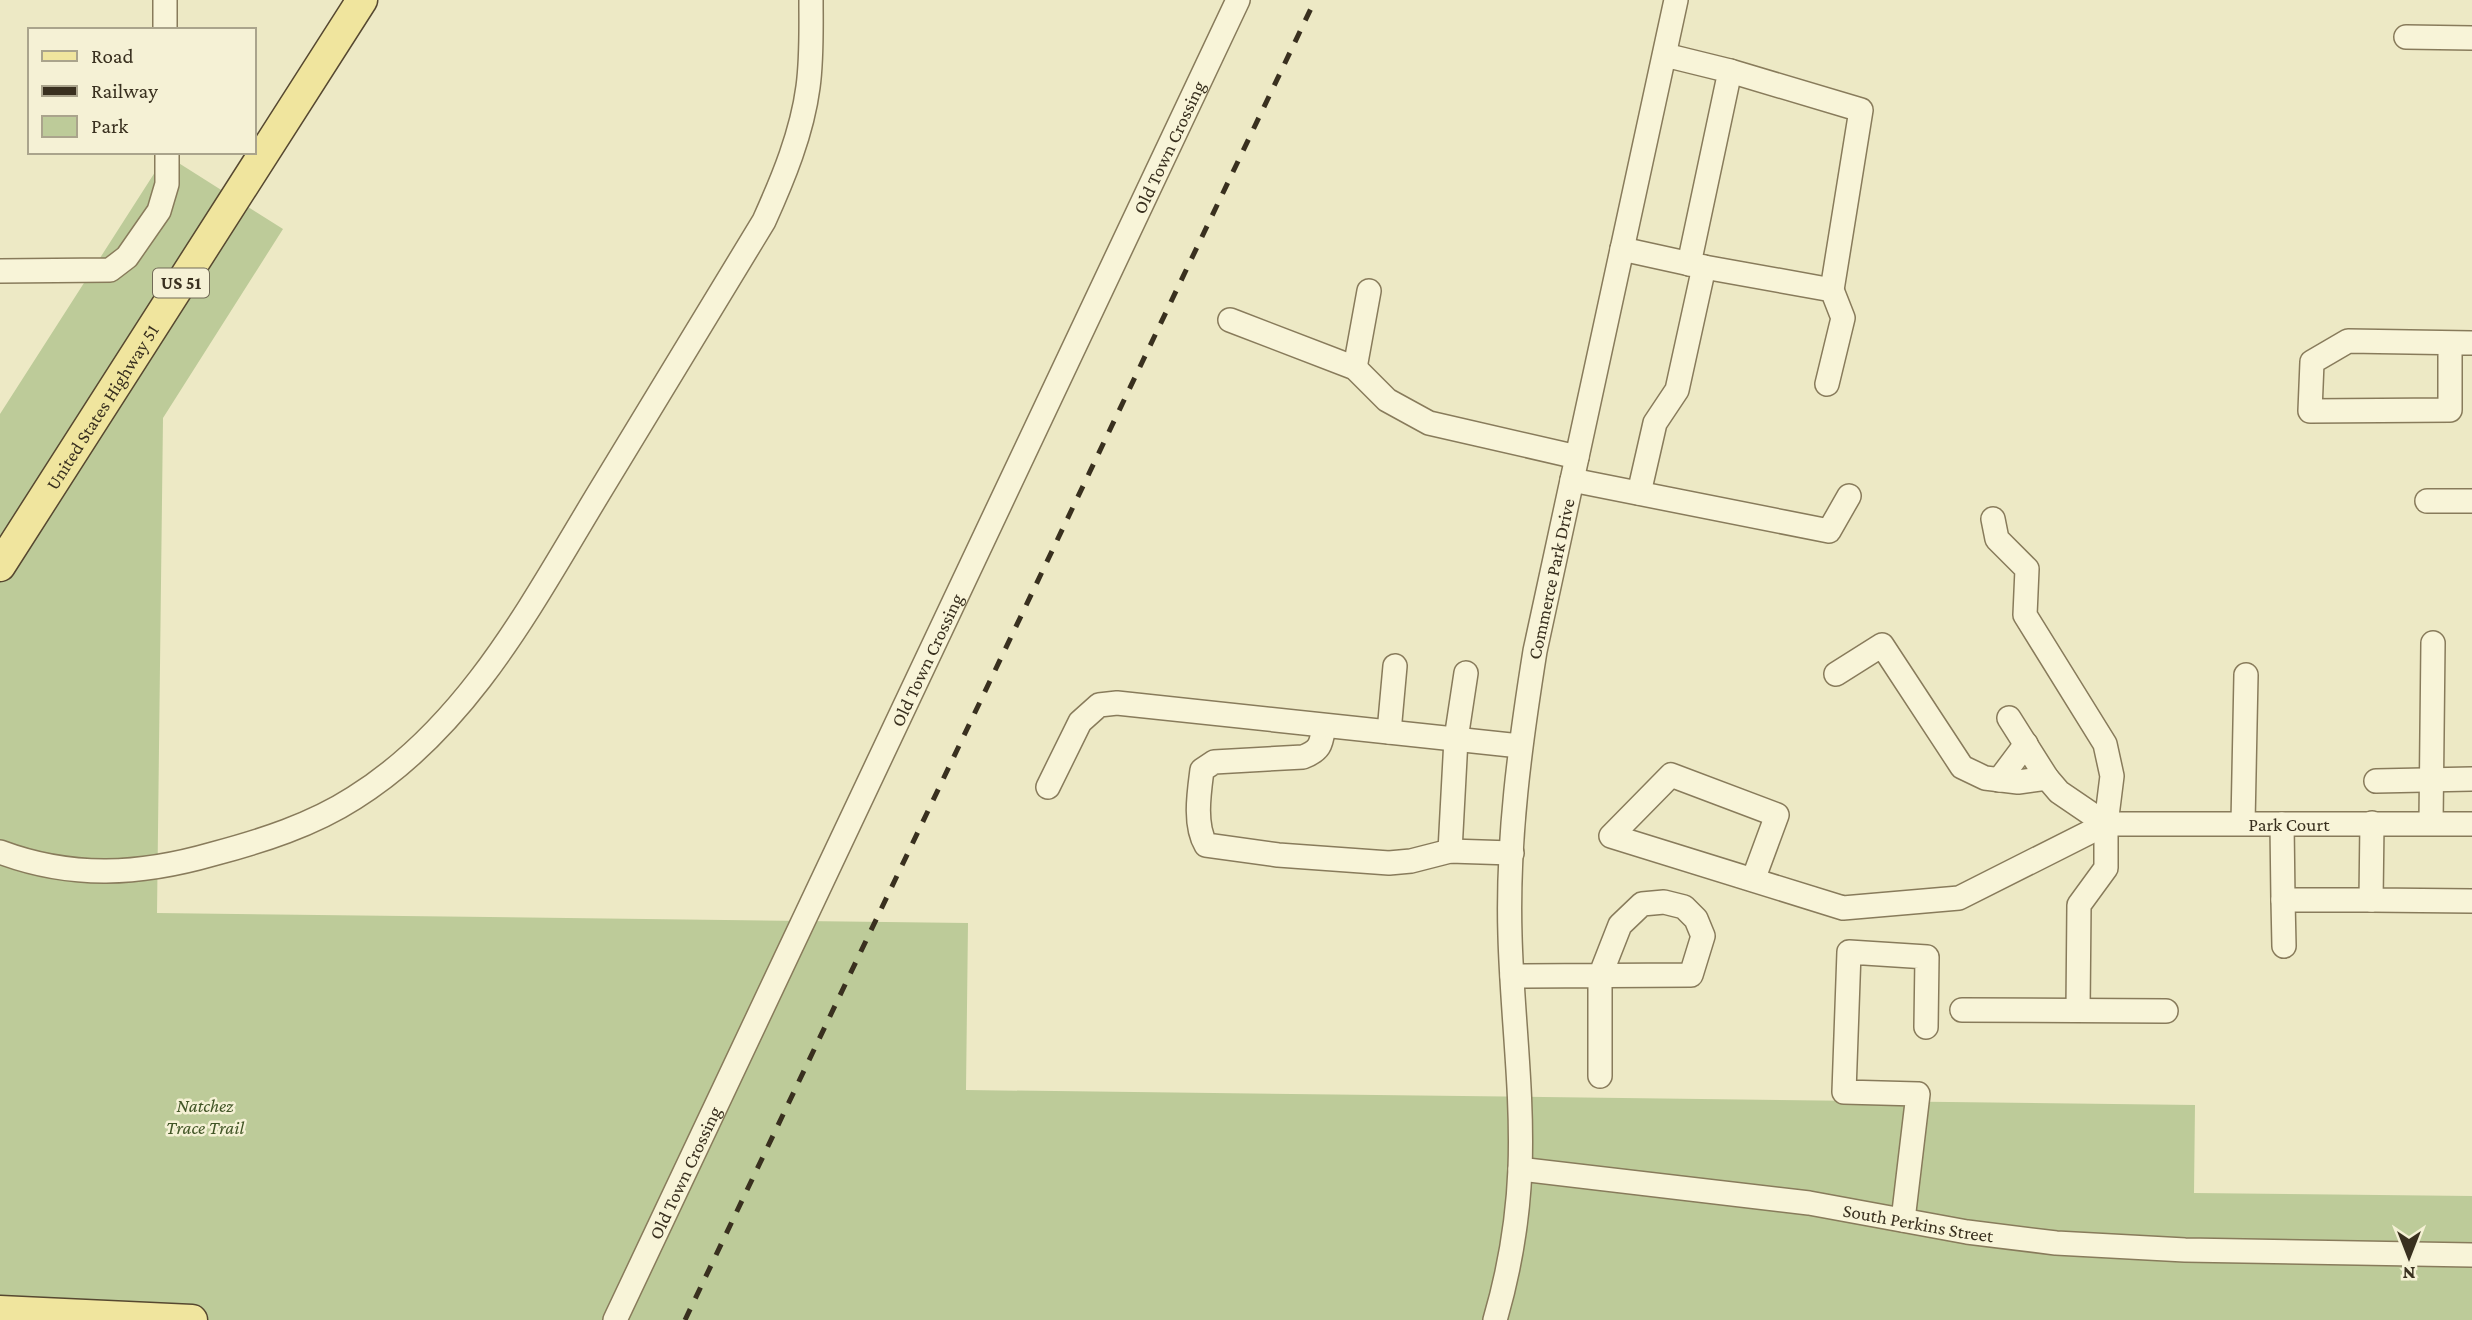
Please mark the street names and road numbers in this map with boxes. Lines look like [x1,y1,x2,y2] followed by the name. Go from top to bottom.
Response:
[1128,77,1209,217] street label: Old Town Crossing
[153,268,209,298] road number: US 51
[41,320,162,493] street label: United States Highway 51
[1523,496,1578,661] street label: Commerce Park Drive
[886,590,967,730] street label: Old Town Crossing
[2248,814,2330,835] street label: Park Court
[644,1103,725,1242] street label: Old Town Crossing
[1841,1199,1995,1246] street label: South Perkins Street

